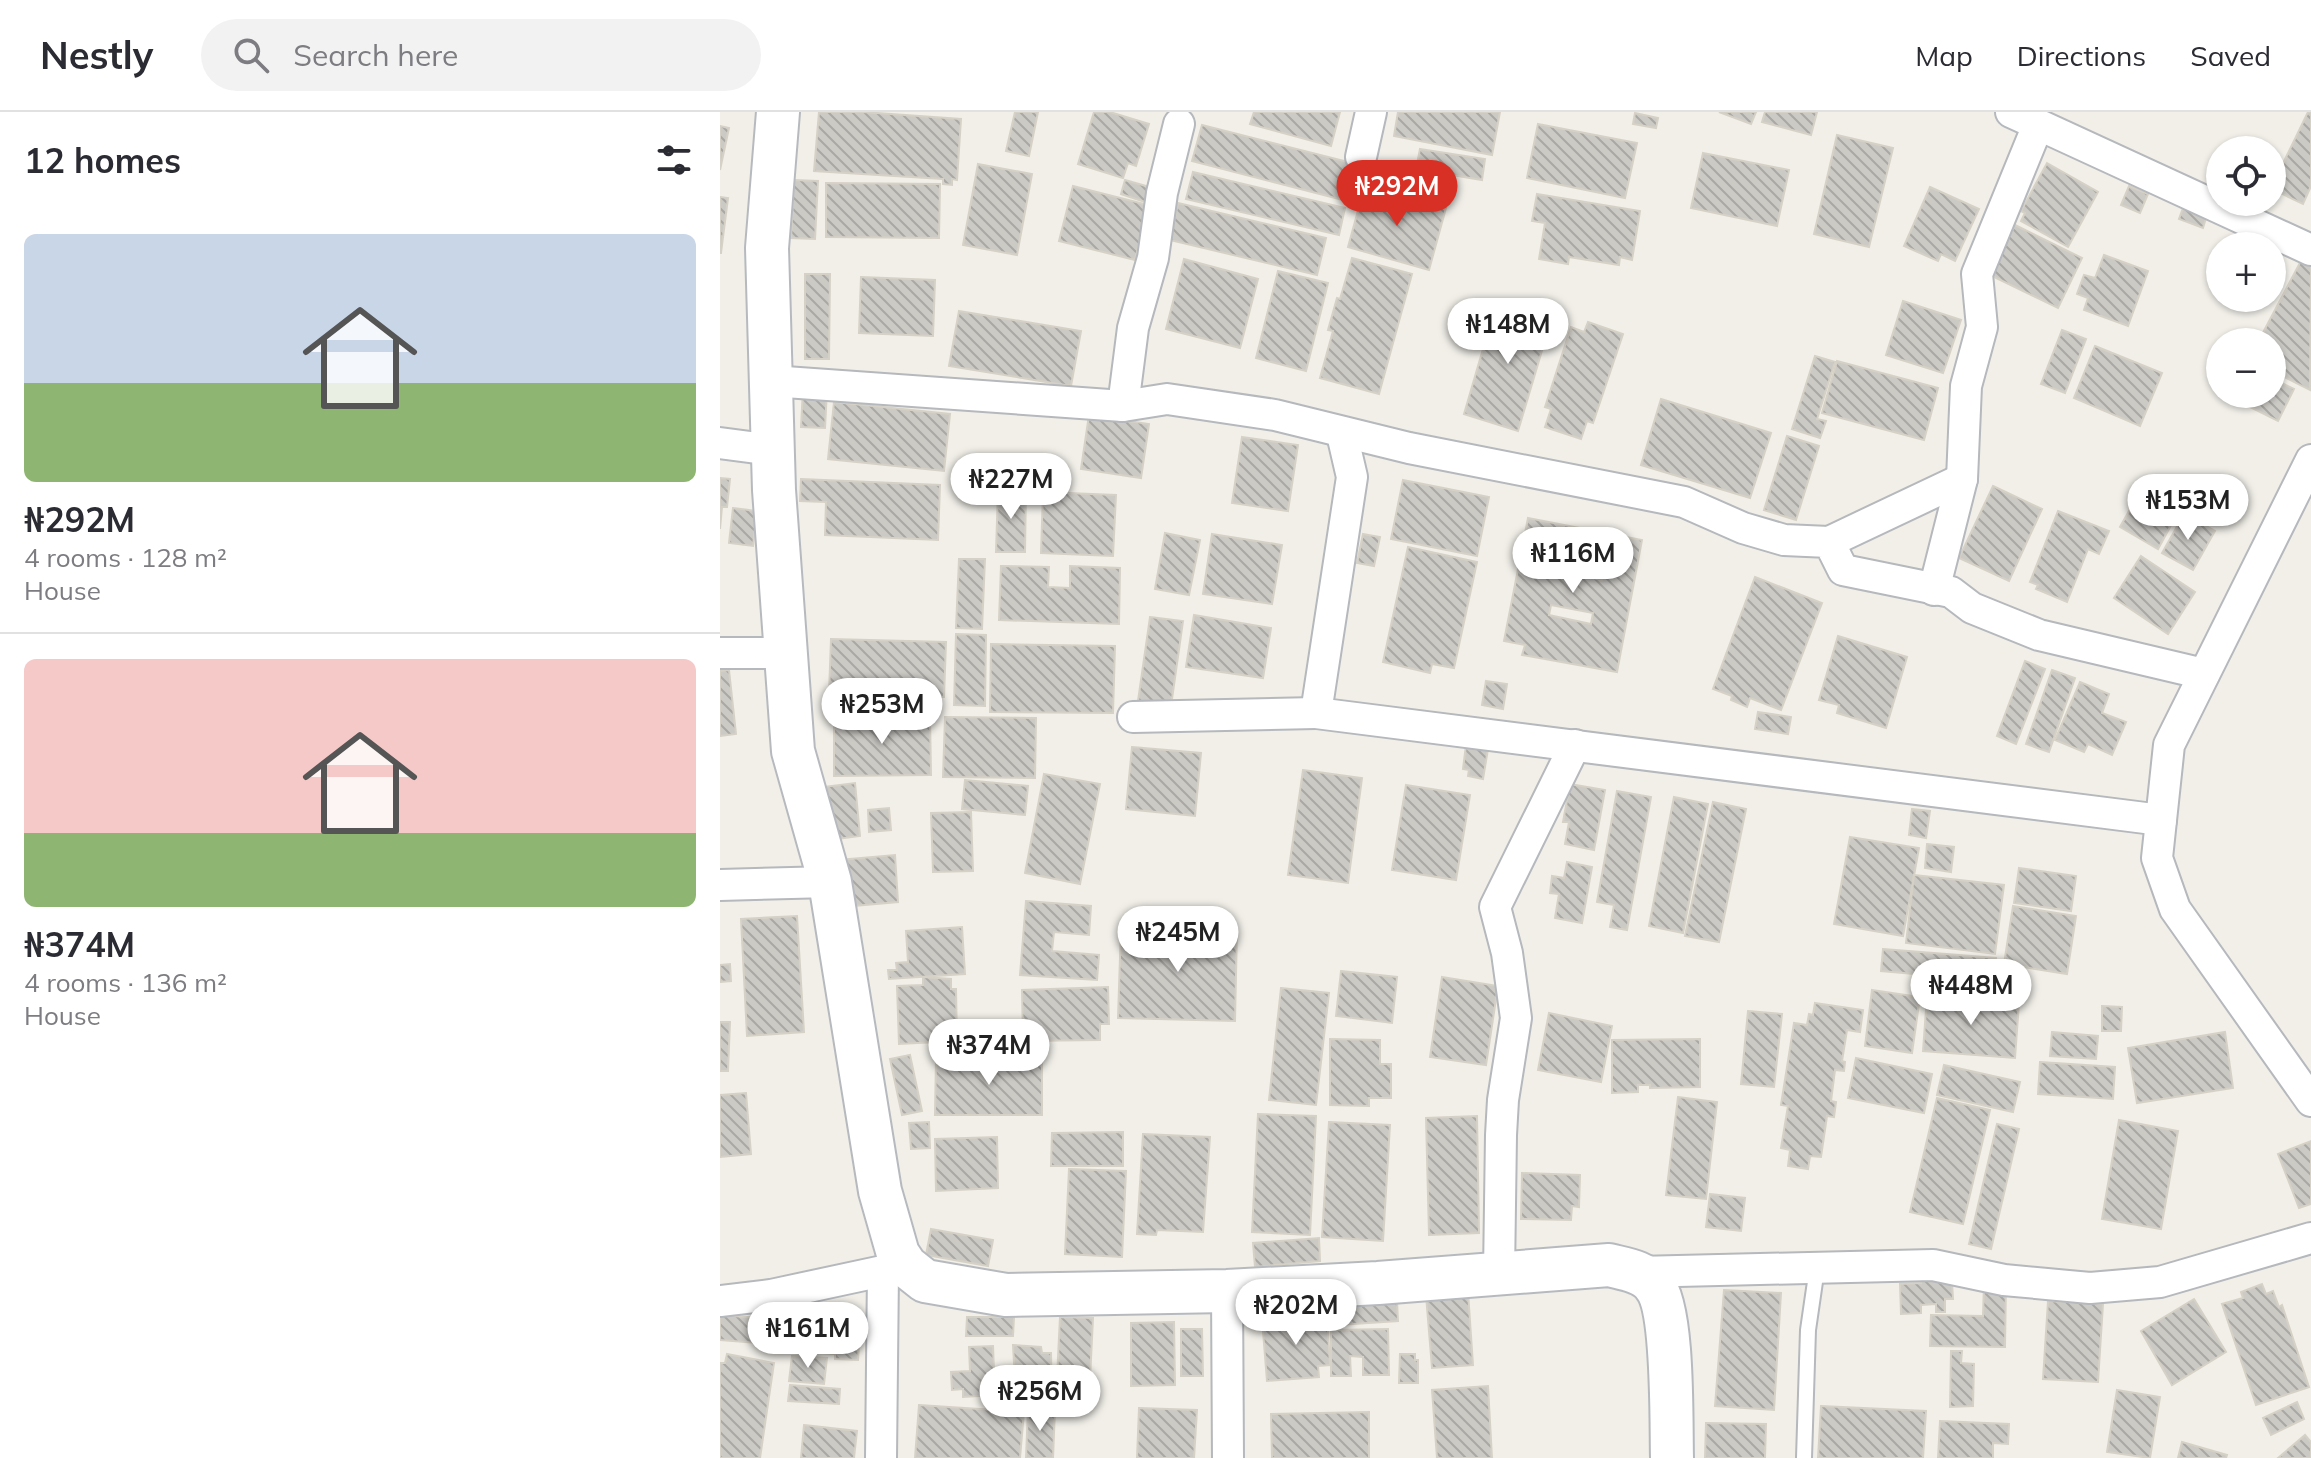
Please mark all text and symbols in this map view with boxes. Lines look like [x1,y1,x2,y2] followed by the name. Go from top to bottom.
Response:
[201,19,761,91] search box
[40,31,153,79] text: Nestly
[229,33,273,77] icon: search
[293,36,458,74] text: Search here
[1915,38,1973,73] text: Map
[2017,38,2146,73] text: Directions
[2190,38,2271,73] text: Saved
[2206,136,2286,408] map controls
[2206,136,2286,216] button: locate
[652,138,696,182] icon: filters
[24,139,181,182] text: 12 homes
[1341,160,1453,228] pin: ₦292M
[1354,169,1440,202] text: ₦292M
[2206,232,2286,312] button: +
[288,286,432,430] icon: home
[1452,298,1564,366] pin: ₦148M
[1465,307,1551,340] text: ₦148M
[2206,328,2286,408] button: −
[955,453,1067,521] pin: ₦227M
[968,462,1054,495] text: ₦227M
[2132,474,2244,542] pin: ₦153M
[2145,483,2231,516] text: ₦153M
[24,498,135,541] text: ₦292M
[1517,527,1629,595] pin: ₦116M
[1530,536,1616,569] text: ₦116M
[24,541,227,574] text: 4 rooms · 128 m²
[24,574,101,607] text: House
[826,678,938,746] pin: ₦253M
[839,687,925,720] text: ₦253M
[288,711,432,855] icon: home
[1122,906,1234,974] pin: ₦245M
[1135,915,1221,948] text: ₦245M
[24,923,135,966] text: ₦374M
[1915,959,2027,1027] pin: ₦448M
[24,966,227,999] text: 4 rooms · 136 m²
[1928,968,2014,1001] text: ₦448M
[24,999,101,1032] text: House
[933,1019,1045,1087] pin: ₦374M
[946,1028,1032,1061] text: ₦374M
[1240,1279,1352,1347] pin: ₦202M
[1253,1288,1339,1321] text: ₦202M
[752,1302,864,1370] pin: ₦161M
[765,1311,851,1344] text: ₦161M
[984,1365,1096,1433] pin: ₦256M
[997,1374,1083,1407] text: ₦256M

